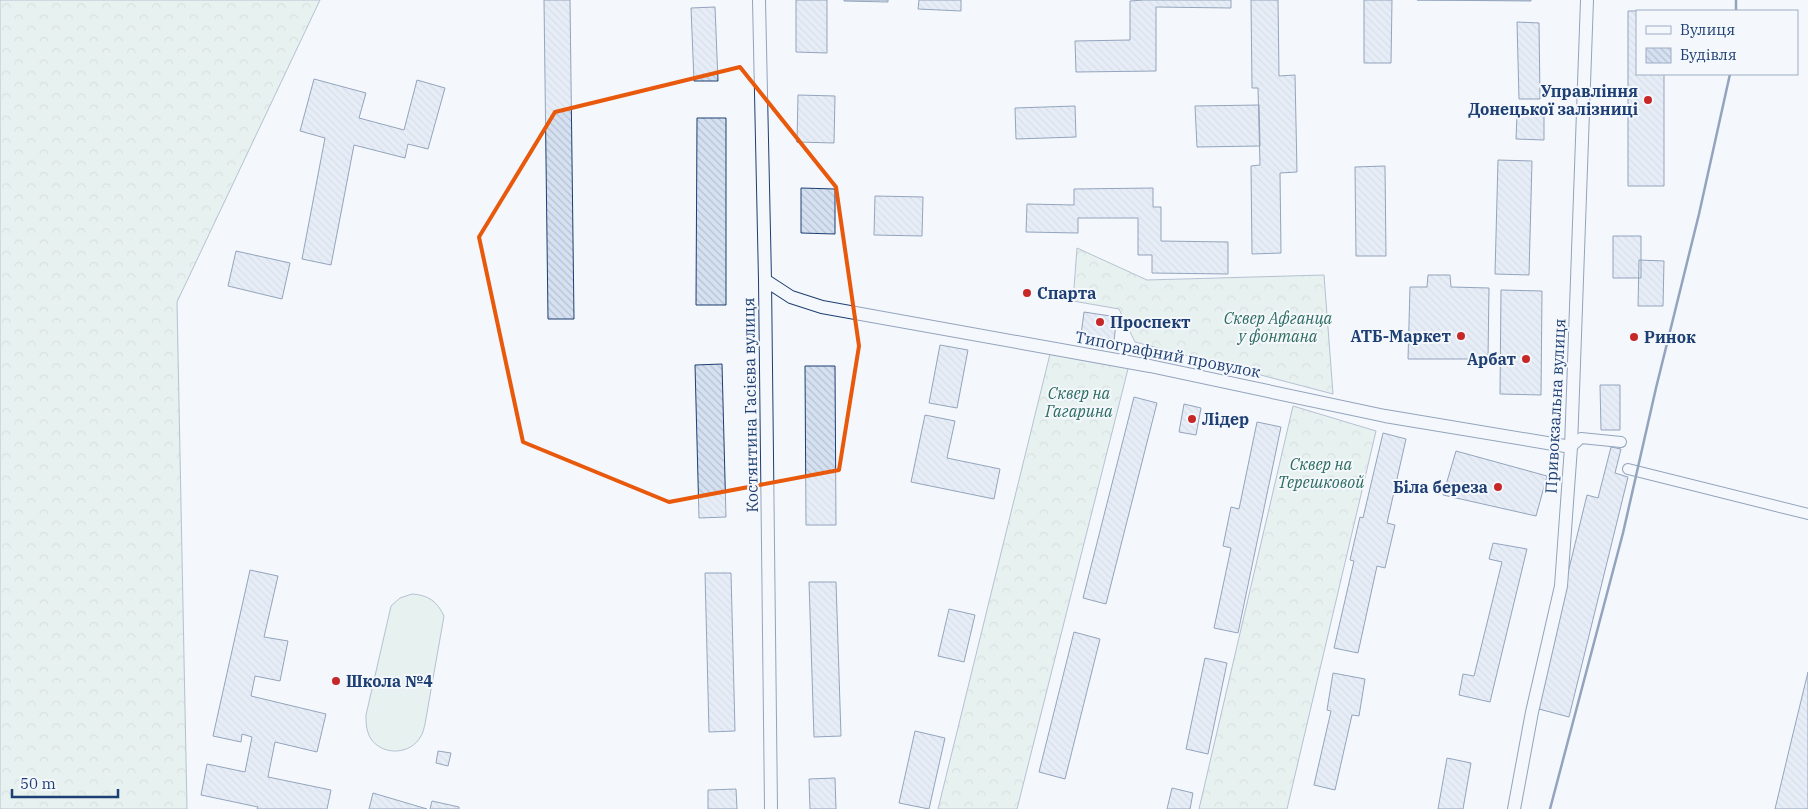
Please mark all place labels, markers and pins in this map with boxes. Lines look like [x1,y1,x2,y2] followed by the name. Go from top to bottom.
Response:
[1468,81,1638,119] place label: Управління Донецької залізниці
[1642,94,1654,106] marker: Управління Донецької залізниці
[1037,283,1096,303] place label: Спарта
[1021,287,1033,299] marker: Спарта
[1110,312,1191,332] place label: Проспект
[1094,316,1106,328] marker: Проспект
[1350,326,1451,346] place label: АТБ-Маркет
[1644,327,1696,347] place label: Ринок
[1455,330,1467,342] marker: АТБ-Маркет
[1628,331,1640,343] marker: Ринок
[1467,349,1516,369] place label: Арбат
[1520,353,1532,365] marker: Арбат
[1202,409,1249,429] place label: Лідер
[1186,413,1198,425] marker: Лідер
[1393,477,1488,497] place label: Біла береза
[1492,481,1504,493] marker: Біла береза
[346,671,433,691] place label: Школа №4
[330,675,342,687] marker: Школа №4

